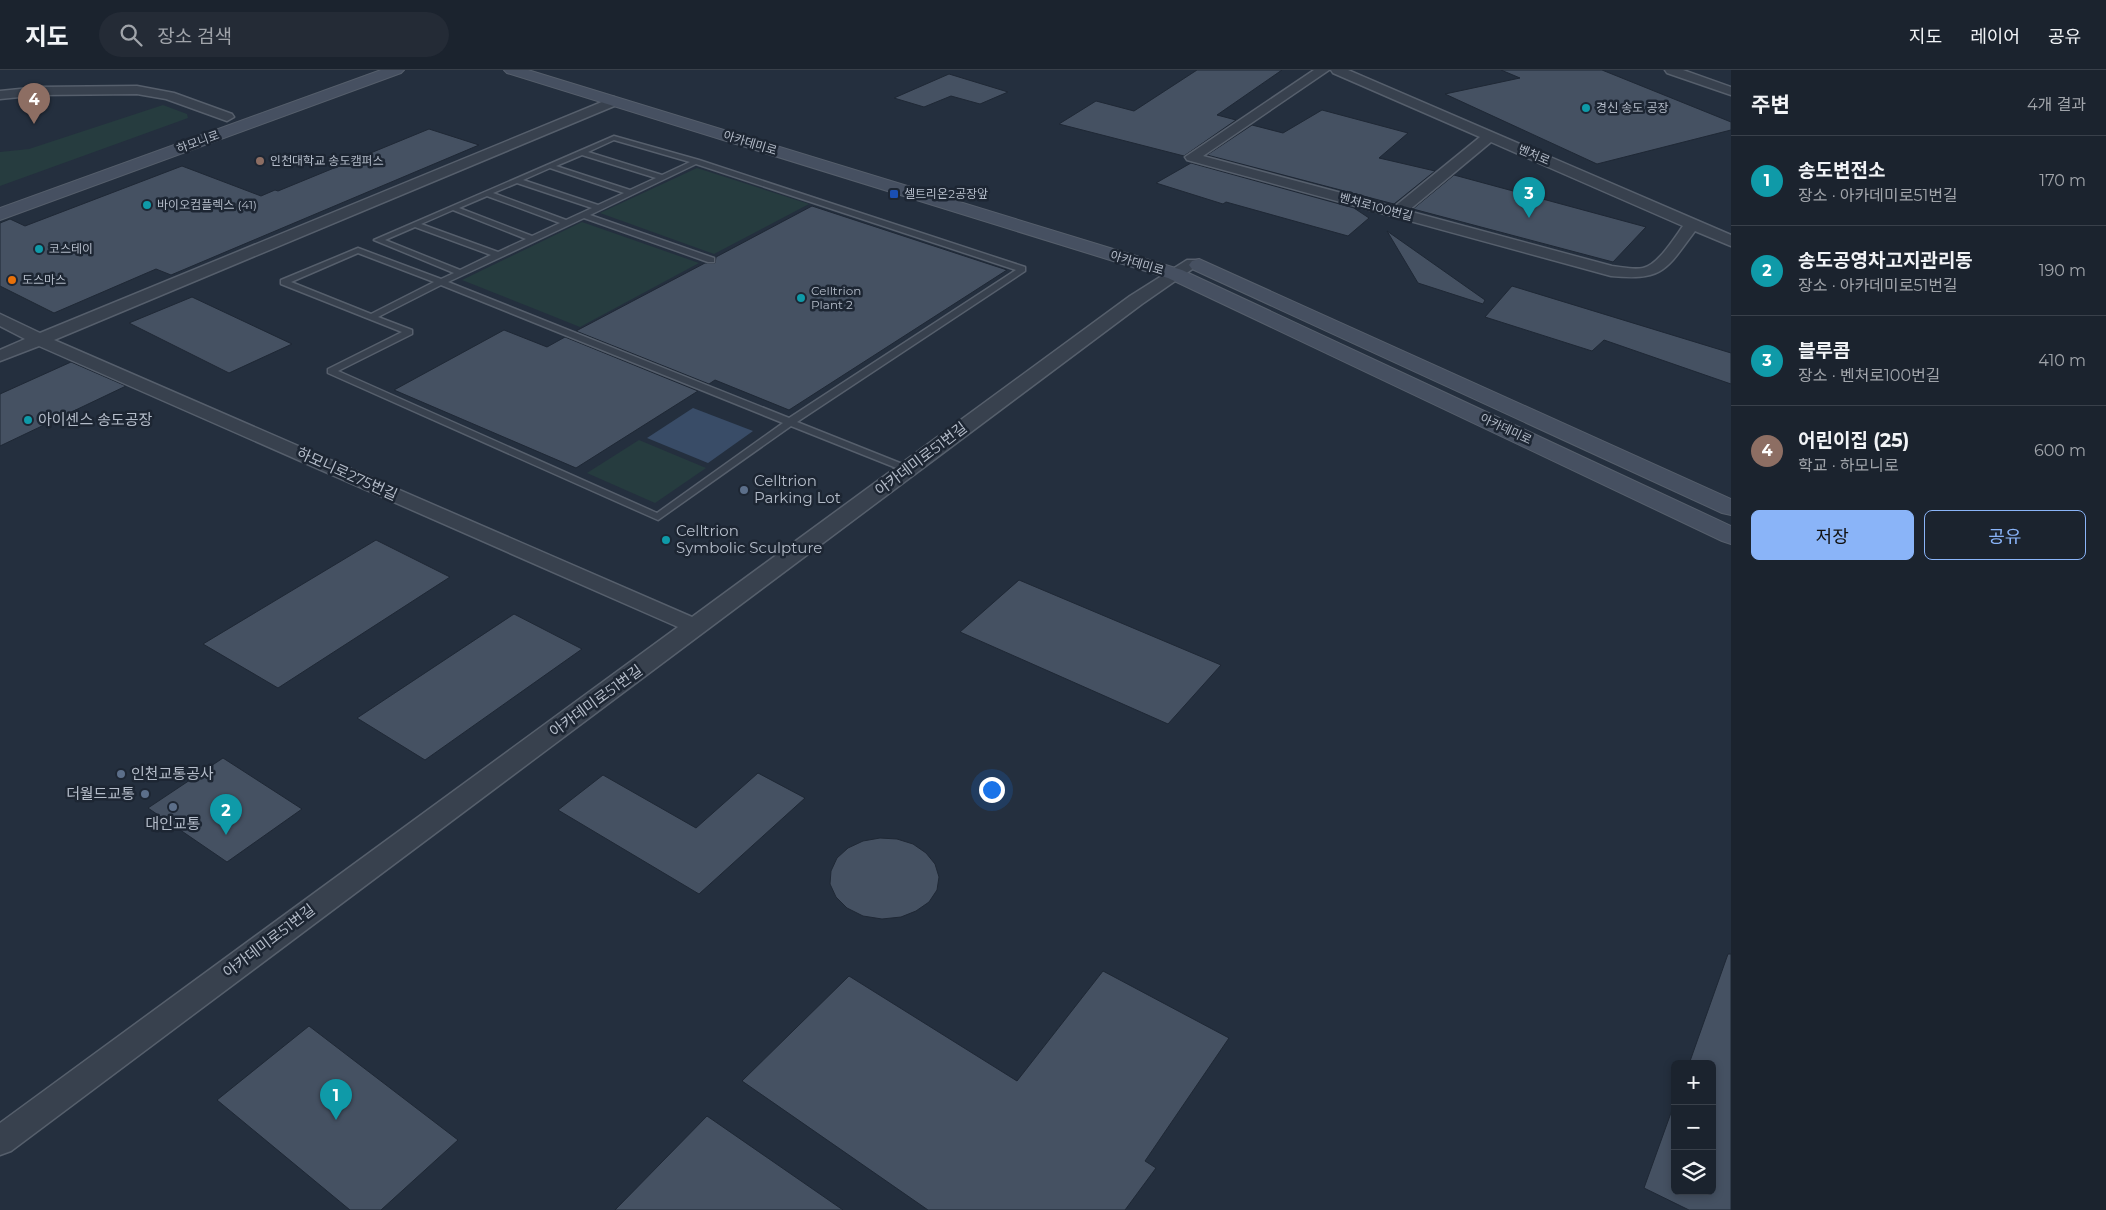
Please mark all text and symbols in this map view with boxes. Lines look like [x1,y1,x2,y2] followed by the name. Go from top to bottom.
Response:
[99,12,449,57] search box
[117,21,145,49] icon: search
[25,22,69,51] text: 지도
[157,25,232,48] text: 장소 검색
[1909,26,1942,48] text: 지도
[1970,26,2020,48] text: 레이어
[2048,26,2081,48] text: 공유
[18,83,50,124] pin: 4
[1751,92,1790,117] text: 주변
[2027,95,2086,114] text: 4개 결과
[1596,100,1669,115] place label: 경신 송도 공장
[1580,102,1592,114] marker: 경신 송도 공장
[175,127,221,156] street label: 하모니로
[722,127,779,158] street label: 아카데미로
[1516,141,1552,168] street label: 벤처로
[270,153,384,168] place label: 인천대학교 송도캠퍼스
[254,155,266,167] marker: 인천대학교 송도캠퍼스
[1798,159,1885,182] text: 송도변전소
[1764,171,1770,190] text: 1
[2039,171,2086,190] text: 170 m
[1513,177,1545,218] pin: 3
[904,186,988,201] place label: 셀트리온2공장앞
[1798,186,1958,205] text: 장소 · 아카데미로51번길
[888,188,900,200] marker: 셀트리온2공장앞
[1338,190,1414,224] street label: 벤처로100번길
[157,197,257,212] place label: 바이오컴플렉스 (41)
[141,199,153,211] marker: 바이오컴플렉스 (41)
[49,241,93,256] place label: 코스테이
[33,243,45,255] marker: 코스테이
[1109,247,1166,278] street label: 아카데미로
[1798,249,1973,272] text: 송도공영차고지관리동
[1762,261,1772,280] text: 2
[2039,261,2086,280] text: 190 m
[22,272,66,287] place label: 도스마스
[6,274,18,286] marker: 도스마스
[1798,276,1958,295] text: 장소 · 아카데미로51번길
[811,283,861,312] place label: Celltrion Plant 2
[795,292,807,304] marker: Celltrion Plant 2
[1798,339,1850,362] text: 블루콤
[1762,351,1772,370] text: 3
[2038,351,2086,370] text: 410 m
[1798,366,1940,385] text: 장소 · 벤처로100번길
[38,410,153,429] place label: 아이센스 송도공장
[1478,410,1534,447] street label: 아카데미로
[22,414,34,426] marker: 아이센스 송도공장
[871,418,971,499] street label: 아카데미로51번길
[1798,429,1909,452] text: 어린이집 (25)
[1761,441,1773,460] text: 4
[2034,441,2086,460] text: 600 m
[294,443,401,504] street label: 하모니로275번길
[1798,456,1899,475] text: 학교 · 하모니로
[754,471,841,507] place label: Celltrion Parking Lot
[738,484,750,496] marker: Celltrion Parking Lot
[1751,510,1914,560] button: 저장
[1924,510,2086,560] button: 공유
[676,521,822,557] place label: Celltrion Symbolic Sculpture
[660,534,672,546] marker: Celltrion Symbolic Sculpture
[545,660,646,741] street label: 아카데미로51번길
[131,764,214,783] place label: 인천교통공사
[115,768,127,780] marker: 인천교통공사
[979,777,1005,803] your location
[66,784,135,803] place label: 더월드교통
[139,788,151,800] marker: 더월드교통
[210,794,242,835] pin: 2
[167,801,179,813] marker: 대인교통
[145,814,201,833] place label: 대인교통
[219,900,319,981] street label: 아카데미로51번길
[1671,1060,1716,1195] map controls
[1671,1060,1716,1105] button: +
[320,1079,352,1120] pin: 1
[1671,1105,1716,1150] button: −
[1671,1150,1716,1195] button: layers

